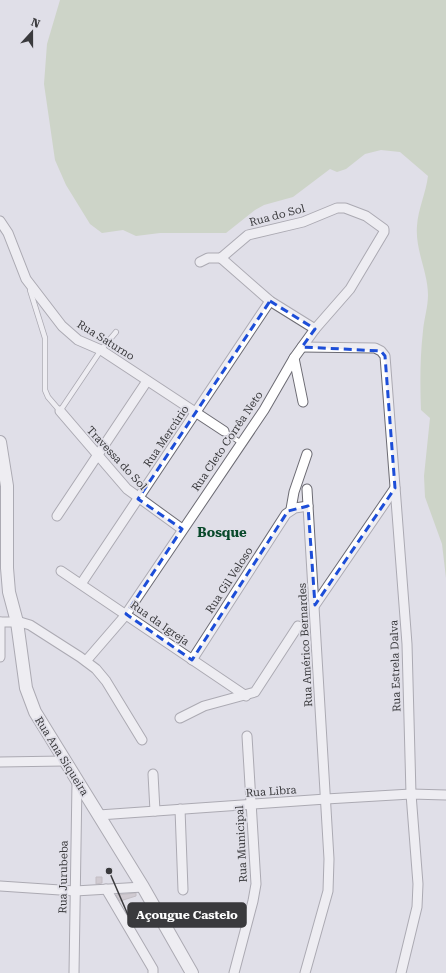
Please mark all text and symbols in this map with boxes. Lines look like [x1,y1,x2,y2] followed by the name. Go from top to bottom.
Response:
[12,12,52,52] north arrow
[29,16,42,31] text: N
[248,202,307,229] street label: Rua do Sol
[75,318,137,363] street label: Rua Saturno
[189,389,266,494] street label: Rua Cleto Corrêa Neto
[141,403,192,470] street label: Rua Mercúrio
[84,424,150,493] street label: Travessa do Sol
[197,525,247,540] district label: Bosque
[203,545,256,616] street label: Rua Gil Veloso
[296,583,315,707] street label: Rua Américo Bernardes
[128,598,192,648] street label: Rua da Igreja
[387,620,404,712] street label: Rua Estrela Dalva
[32,714,91,798] street label: Rua Ana Siqueira
[245,783,297,800] street label: Rua Libra
[233,805,250,883] street label: Rua Municipal
[56,840,71,914] street label: Rua Jurubeba
[128,903,246,927] callout: Açougue Castelo
[136,908,238,922] text: Açougue Castelo

